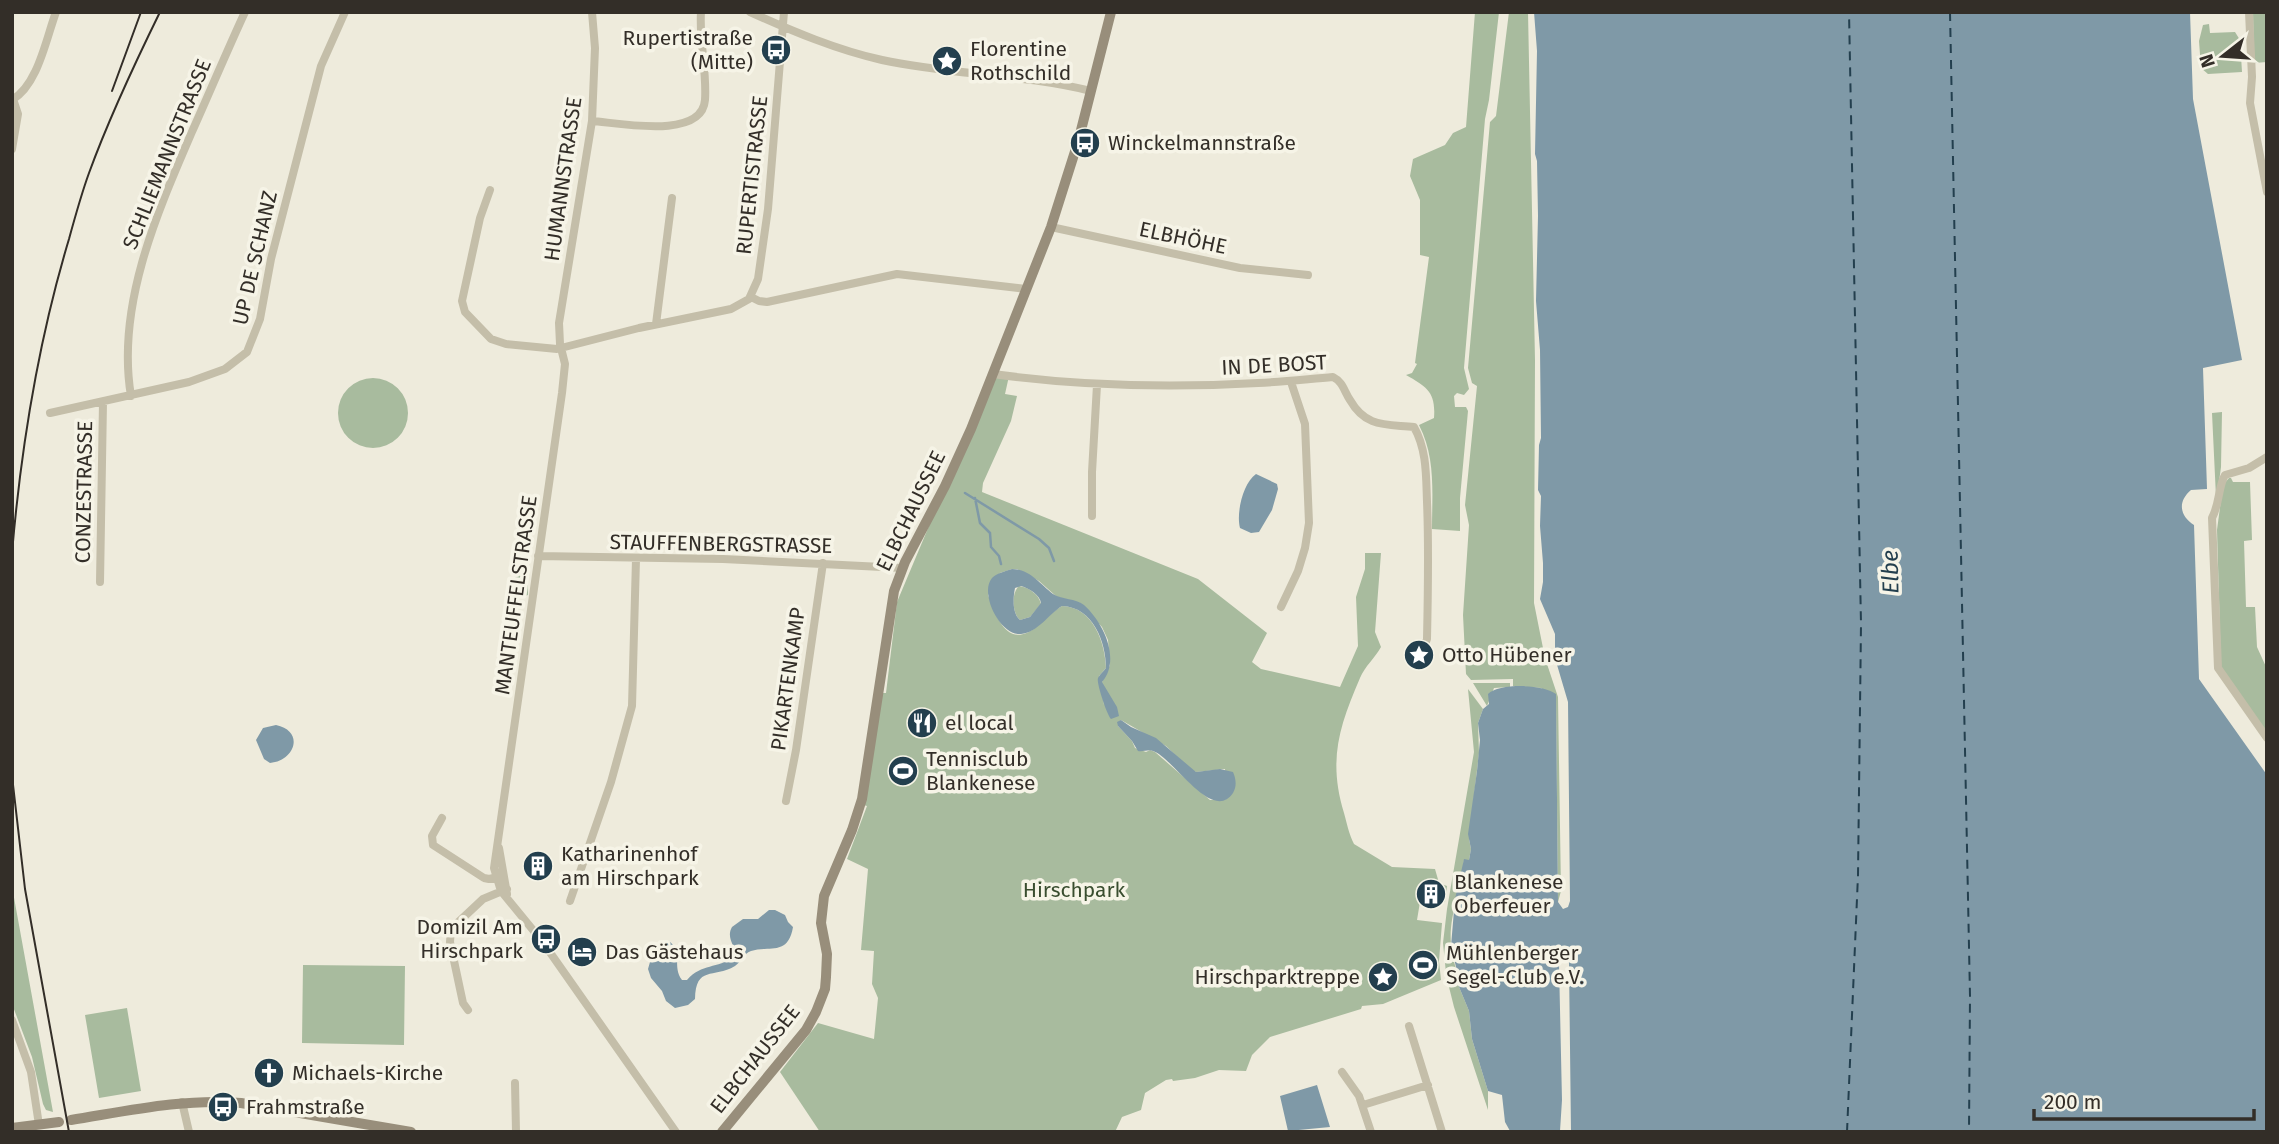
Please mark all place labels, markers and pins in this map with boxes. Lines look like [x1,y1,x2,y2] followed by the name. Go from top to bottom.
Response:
[622,25,753,75] place label: Rupertistraße (Mitte)
[759,33,793,67] bus stop icon: Rupertistraße (Mitte)
[970,36,1071,86] place label: Florentine Rothschild
[930,44,964,78] place icon: Florentine Rothschild
[1068,126,1102,160] bus stop icon: Winckelmannstraße
[1108,130,1296,156] place label: Winckelmannstraße
[1402,638,1436,672] place icon: Otto Hübener
[1442,642,1572,668] place label: Otto Hübener
[905,706,939,740] restaurant icon: el local
[945,710,1014,736] place label: el local
[926,746,1036,796] place label: Tennisclub Blankenese
[886,754,920,788] sports icon: Tennisclub Blankenese
[561,841,700,891] place label: Katharinenhof am Hirschpark
[521,849,555,883] building icon: Katharinenhof am Hirschpark
[1454,869,1564,919] place label: Blankenese Oberfeuer
[1414,877,1448,911] building icon: Blankenese Oberfeuer
[416,914,523,964] place label: Domizil Am Hirschpark
[529,922,563,956] bus stop icon: Domizil Am Hirschpark
[565,935,599,969] hotel icon: Das Gästehaus
[605,939,744,965] place label: Das Gästehaus
[1446,940,1584,990] place label: Mühlenberger Segel-Club e.V.
[1406,948,1440,982] sports icon: Mühlenberger Segel-Club e.V.
[1366,960,1400,994] place icon: Hirschparktreppe
[1194,964,1360,990] place label: Hirschparktreppe
[252,1056,286,1090] church icon: Michaels-Kirche
[292,1060,443,1086] place label: Michaels-Kirche
[206,1090,240,1124] bus stop icon: Frahmstraße
[246,1094,365,1120] place label: Frahmstraße

